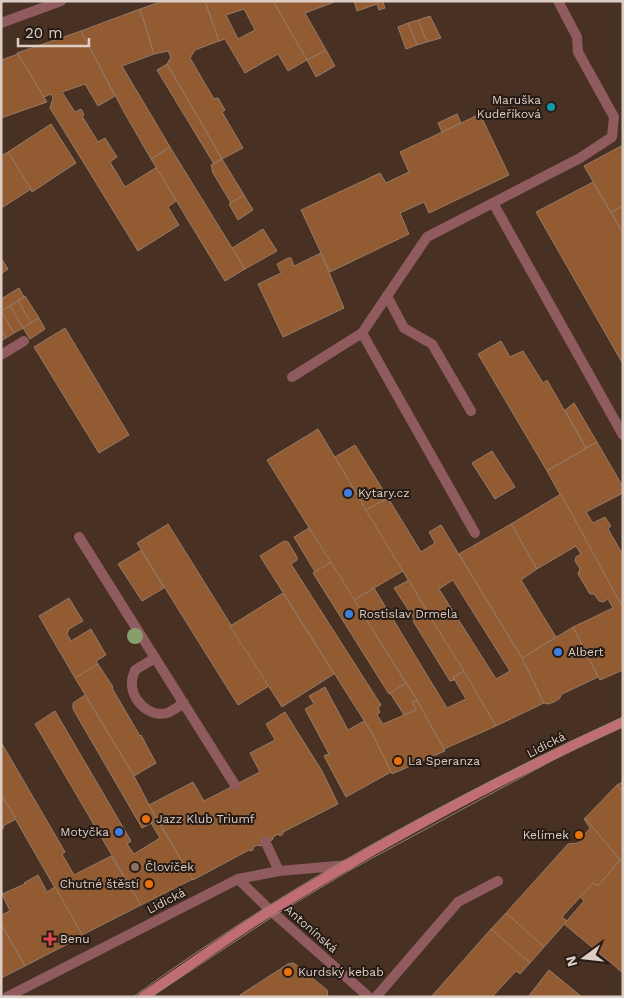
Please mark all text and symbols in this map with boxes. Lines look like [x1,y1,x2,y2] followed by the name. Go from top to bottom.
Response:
[18,15,89,47] scale bar
[25,24,63,42] text: 20 m
[477,93,541,121] place label: Maruška Kudeříková
[545,101,557,113] marker: Maruška Kudeříková
[358,486,410,500] place label: Kytary.cz
[342,487,354,499] marker: Kytary.cz
[359,607,458,621] place label: Rostislav Drmela
[343,608,355,620] marker: Rostislav Drmela
[568,645,604,659] place label: Albert
[552,646,564,658] marker: Albert
[524,729,568,761] street label: Lidická
[408,754,480,768] place label: La Speranza
[392,755,404,767] marker: La Speranza
[156,812,255,826] place label: Jazz Klub Triumf
[140,813,152,825] marker: Jazz Klub Triumf
[60,825,109,839] place label: Motyčka
[113,826,125,838] marker: Motyčka
[523,828,569,842] place label: Kelímek
[573,829,585,841] marker: Kelímek
[145,860,194,874] place label: Človíček
[129,861,141,873] marker: Človíček
[60,877,139,891] place label: Chutné štěstí
[143,878,155,890] marker: Chutné štěstí
[144,885,188,917] street label: Lidická
[282,902,340,956] street label: Antonínská
[60,932,90,946] place label: Benu
[44,933,56,945] marker: Benu
[559,933,609,983] north arrow
[562,954,581,968] text: N
[298,965,384,979] place label: Kurdský kebab
[282,966,294,978] marker: Kurdský kebab

